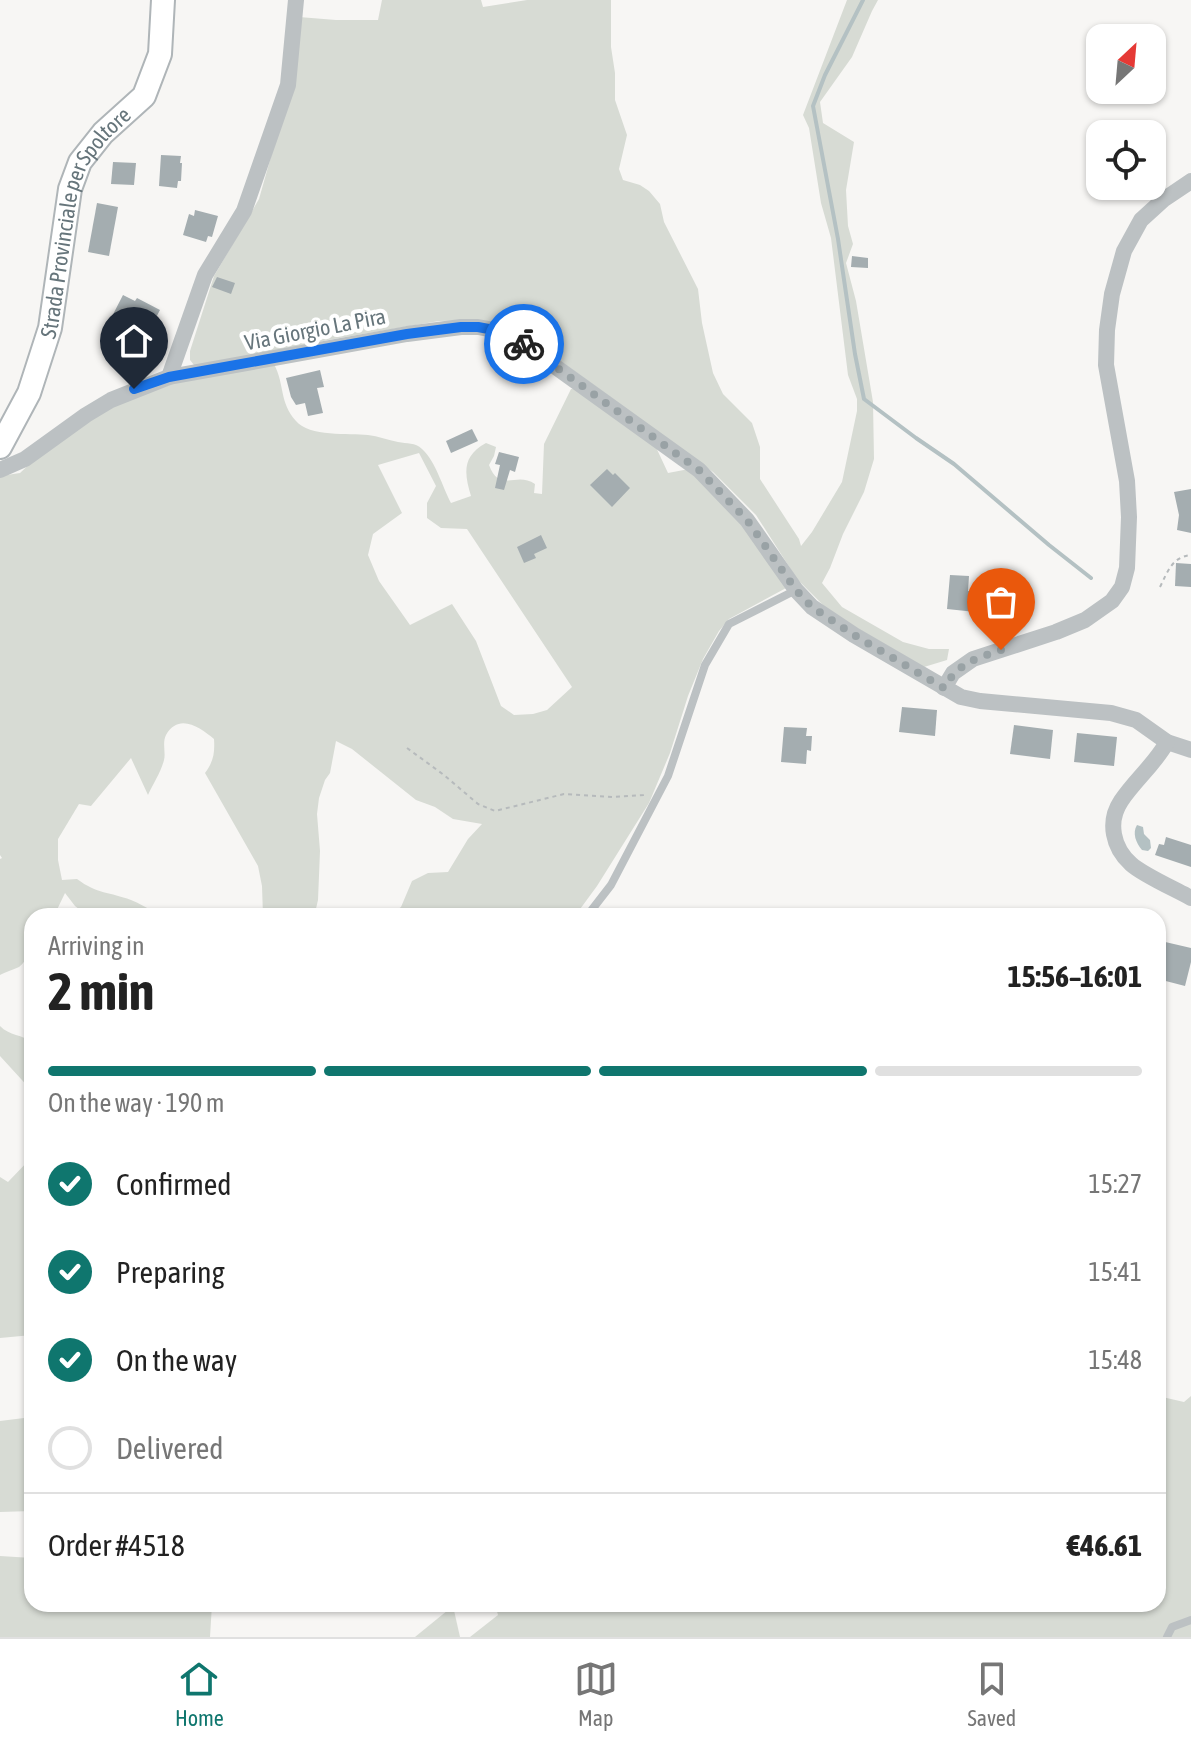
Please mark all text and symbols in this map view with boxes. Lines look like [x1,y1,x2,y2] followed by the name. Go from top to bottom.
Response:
[1086,24,1166,104] north arrow
[1086,24,1166,200] map controls
[35,102,136,341] street label: Strada Provinciale per Spoltore
[1086,120,1166,200] button: locate
[242,303,388,355] street label: Via Giorgio La Pira
[484,304,564,384] courier
[100,307,168,389] pin
[112,319,156,363] icon: home
[502,322,546,366] icon: bike
[967,568,1035,650] pin
[979,580,1023,624] icon: bag
[48,931,145,961] text: Arriving in
[1007,959,1142,993] text: 15:56–16:01
[48,961,154,1021] text: 2 min
[48,1088,225,1118] text: On the way · 190 m
[48,1162,92,1206] icon: check
[116,1167,231,1201] text: Confirmed
[1088,1169,1142,1199] text: 15:27
[48,1250,92,1294] icon: check
[116,1255,225,1289] text: Preparing
[1088,1257,1142,1287] text: 15:41
[48,1338,92,1382] icon: check
[116,1343,237,1377] text: On the way
[1088,1345,1142,1375] text: 15:48
[116,1431,224,1465] text: Delivered
[48,1528,185,1562] text: Order #4518
[1067,1528,1142,1562] text: €46.61
[175,1657,224,1731] tab: Home
[574,1657,618,1731] tab: Map
[967,1657,1016,1731] tab: Saved

